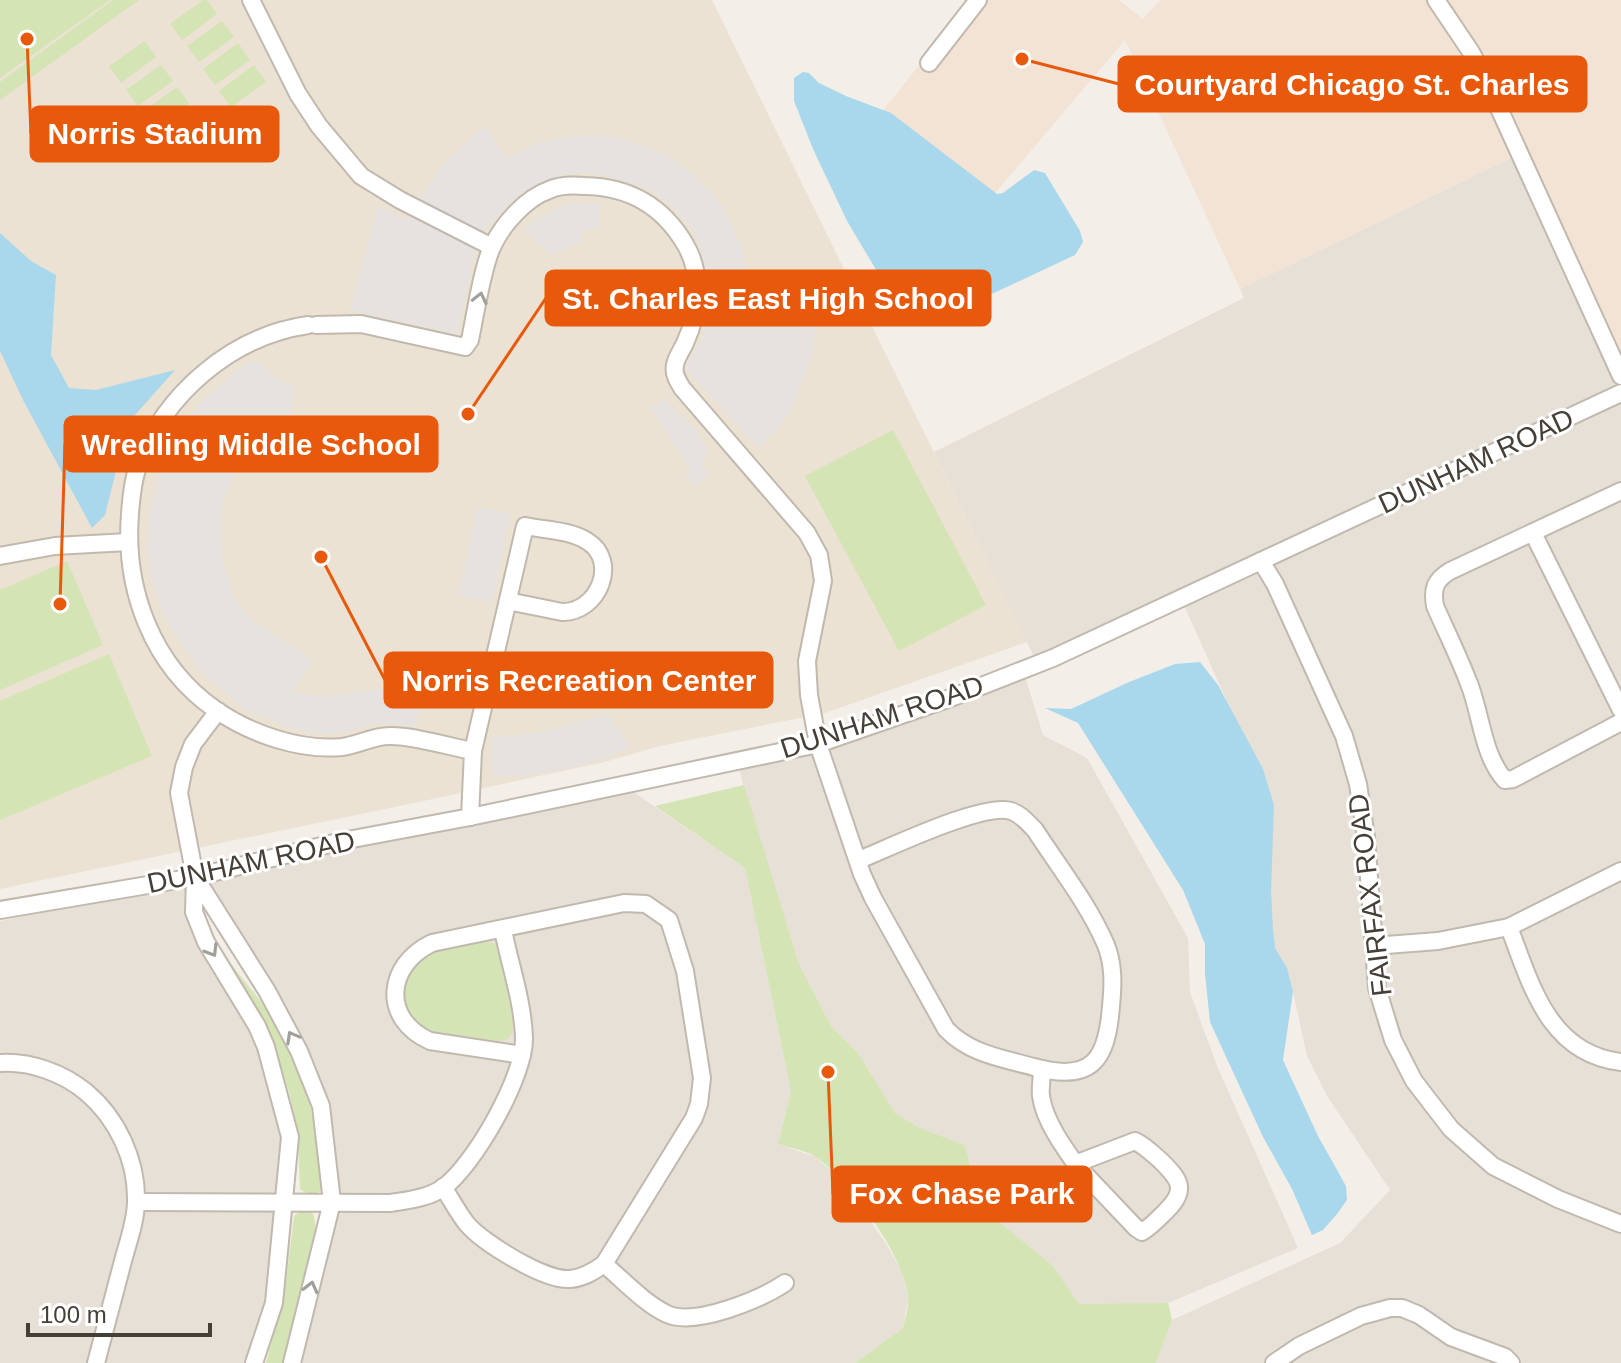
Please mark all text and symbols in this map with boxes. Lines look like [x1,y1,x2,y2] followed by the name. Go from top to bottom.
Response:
[1119,57,1586,111] callout: Courtyard Chicago St. Charles
[1134,68,1570,101] text: Courtyard Chicago St. Charles
[31,107,278,161] callout: Norris Stadium
[47,117,263,150] text: Norris Stadium
[546,271,990,325] callout: St. Charles East High School
[562,282,974,315] text: St. Charles East High School
[471,291,488,305] one-way arrow
[1374,402,1578,520] street label: DUNHAM ROAD
[65,417,437,471] callout: Wredling Middle School
[81,428,421,461] text: Wredling Middle School
[385,653,772,707] callout: Norris Recreation Center
[401,664,757,697] text: Norris Recreation Center
[777,670,987,764] street label: DUNHAM ROAD
[1342,792,1398,998] street label: FAIRFAX ROAD
[144,825,358,899] street label: DUNHAM ROAD
[202,942,217,957] one-way arrow
[286,1030,301,1045] one-way arrow
[833,1167,1091,1221] callout: Fox Chase Park
[849,1177,1075,1210] text: Fox Chase Park
[302,1281,319,1295] one-way arrow
[28,1287,210,1337] scale bar
[40,1301,107,1328] text: 100 m

